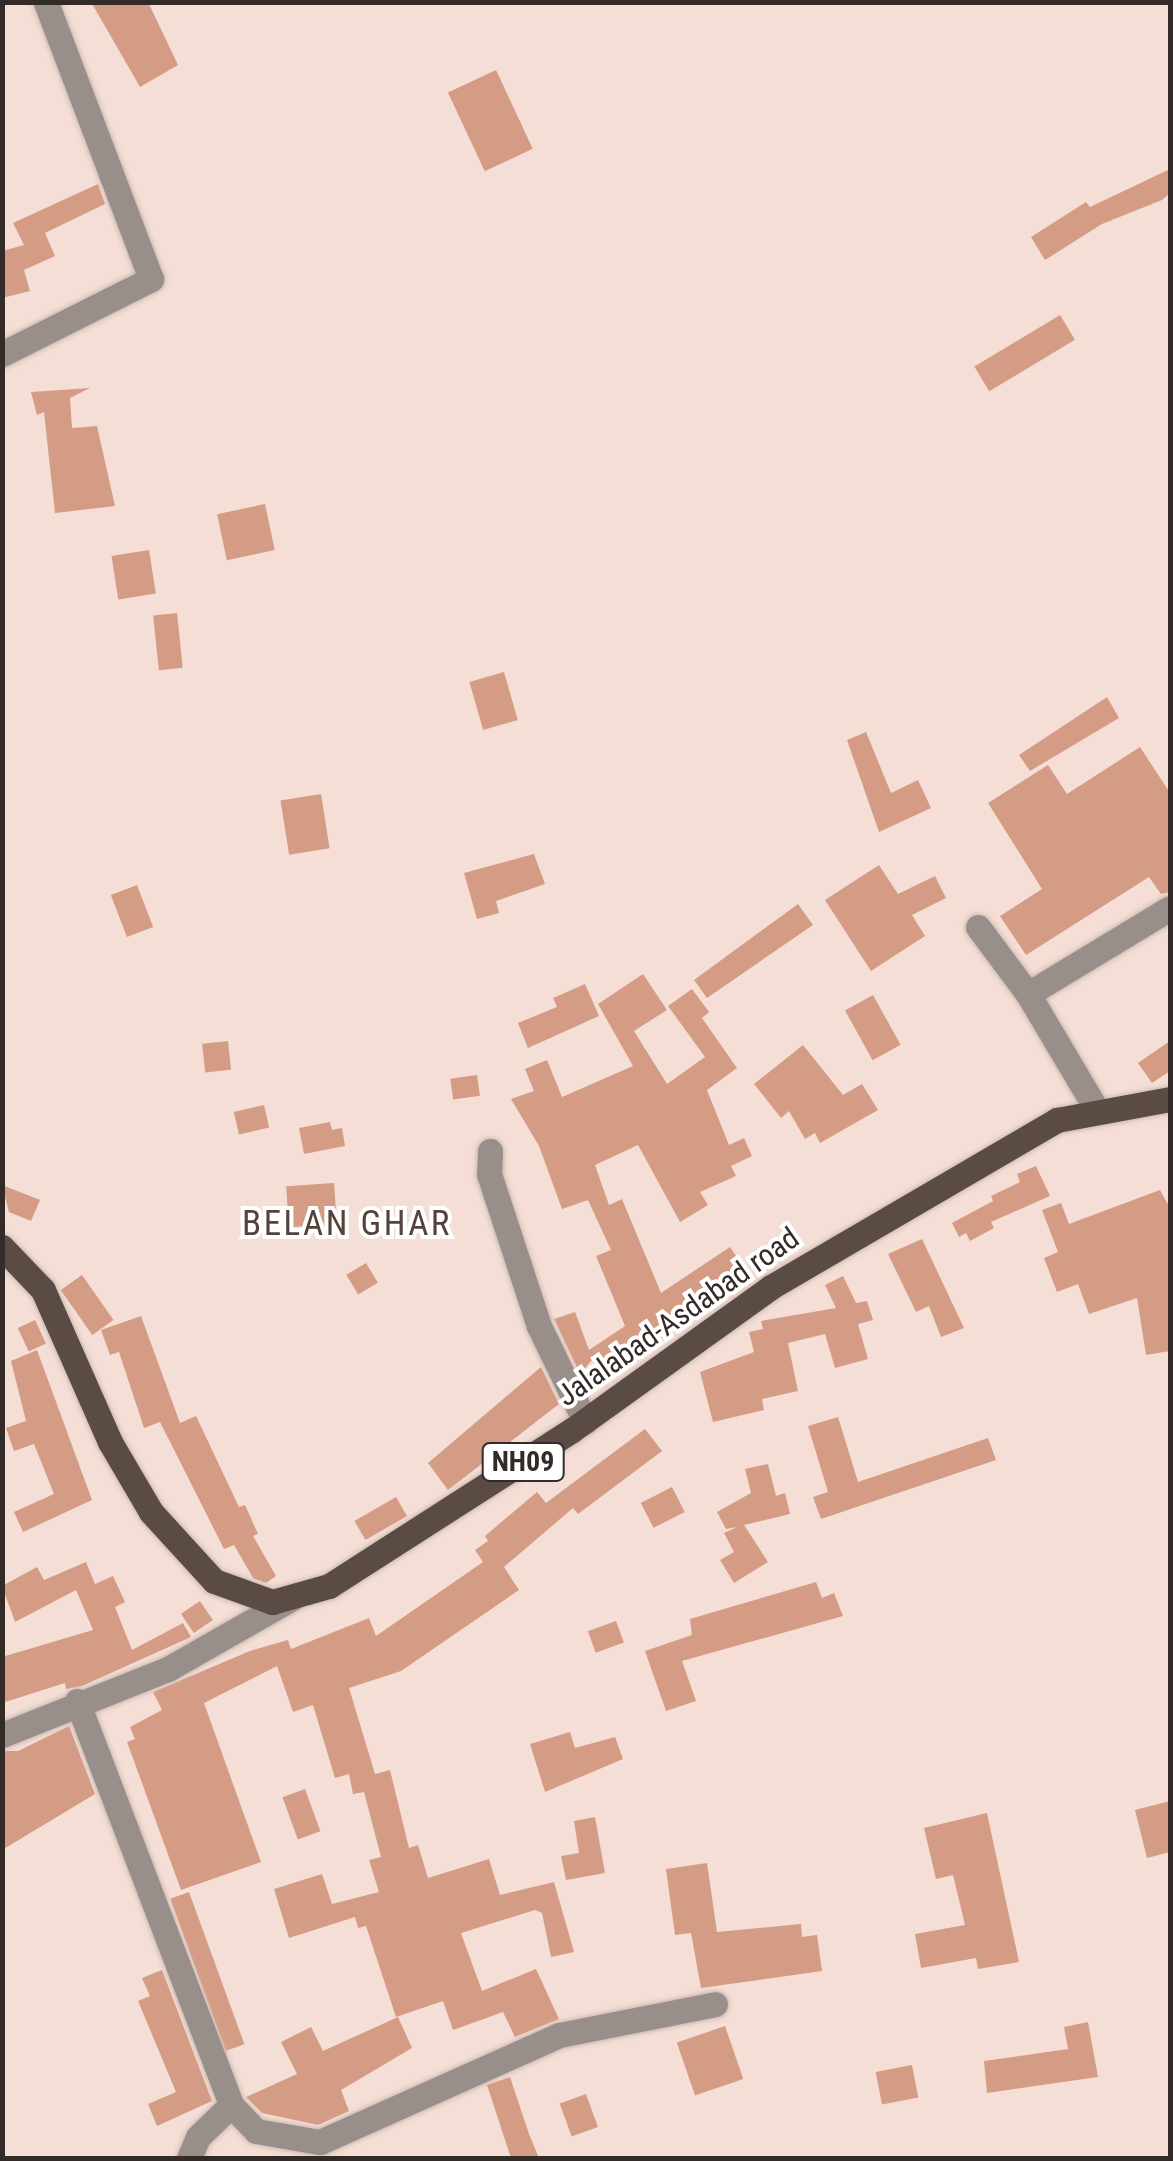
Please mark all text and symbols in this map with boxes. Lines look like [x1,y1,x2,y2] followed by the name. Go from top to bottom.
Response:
[242,1203,452,1245] district label: BELAN GHAR
[550,1220,806,1414] street label: Jalalabad-Asdabad road
[480,1439,566,1485] road number: NH09

